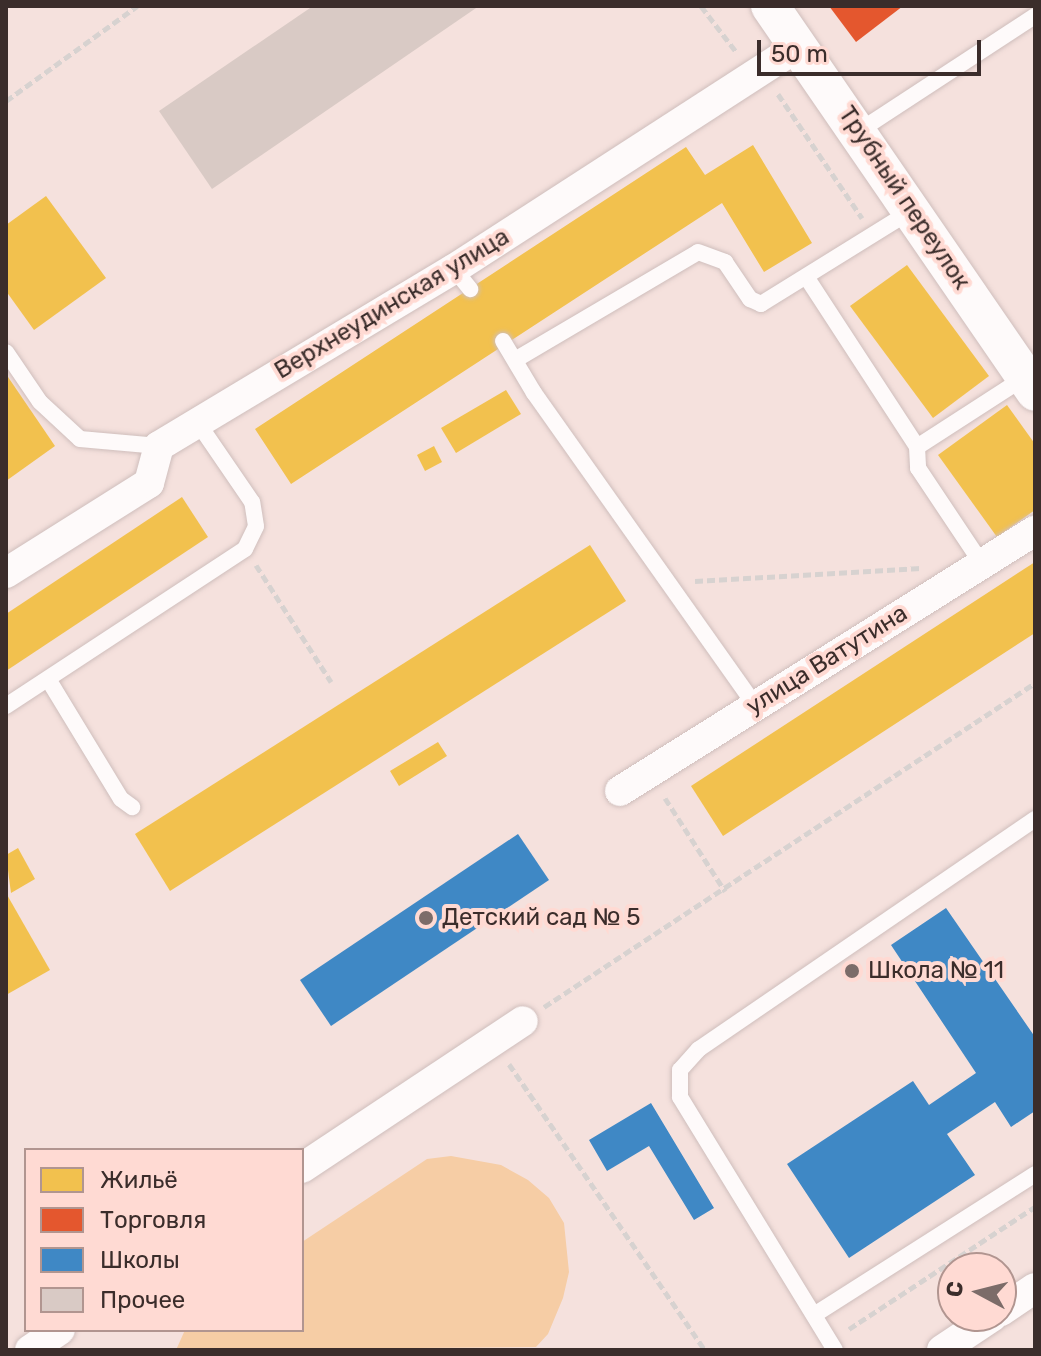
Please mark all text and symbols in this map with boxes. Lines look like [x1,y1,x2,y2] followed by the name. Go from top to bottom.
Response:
[761,24,985,74] scale bar
[771,40,828,68] text: 50 m
[832,101,976,295] street label: Трубный переулок
[270,223,514,385] street label: Верхнеудинская улица
[741,599,913,721] street label: улица Ватутина
[442,904,641,932] place label: Детский сад № 5
[417,909,435,927] marker: Детский сад № 5
[868,957,1004,985] place label: Школа № 11
[843,962,861,980] marker: Школа № 11
[24,1148,304,1332] legend
[100,1166,178,1194] text: Жильё
[100,1206,206,1234] text: Торговля
[100,1246,180,1274] text: Школы
[937,1252,1017,1332] north arrow
[940,1280,969,1299] text: С
[100,1286,185,1314] text: Прочее

